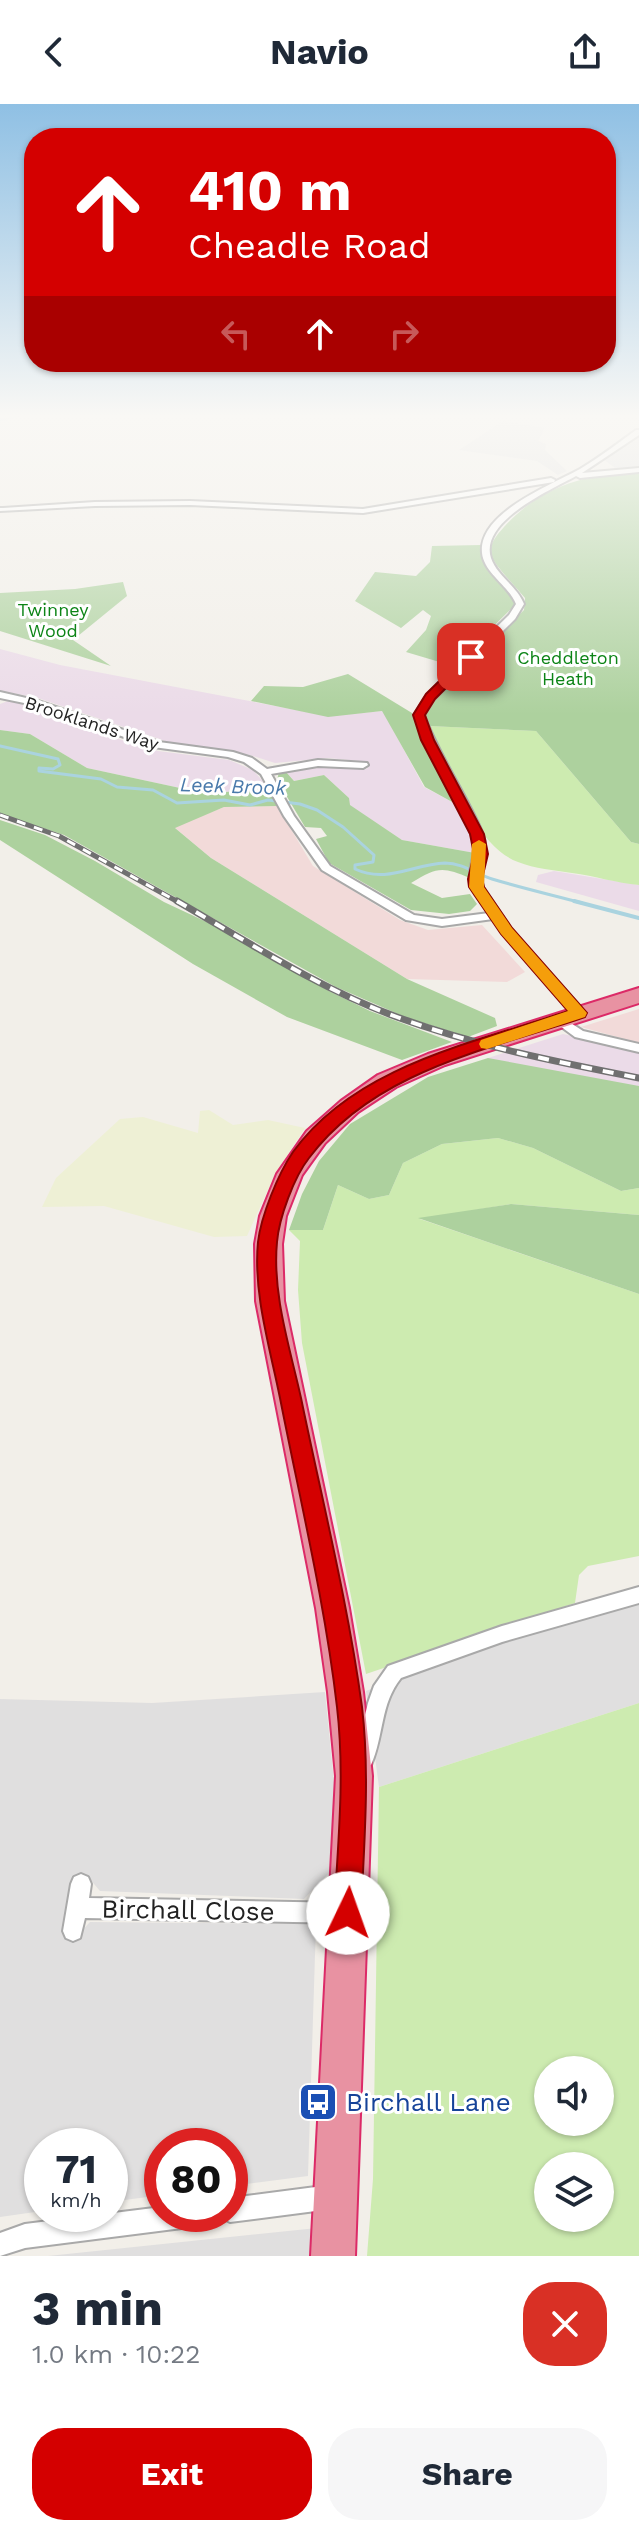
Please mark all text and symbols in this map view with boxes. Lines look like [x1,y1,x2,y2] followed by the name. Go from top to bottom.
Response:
[32,30,76,74] icon: back
[563,30,607,74] icon: share
[270,31,369,73] text: Navio
[188,158,352,224] text: 410 m
[56,160,160,264] icon: ahead
[188,225,431,267] text: Cheadle Road
[214,312,258,356] icon: left
[298,312,342,356] icon: ahead
[382,312,426,356] icon: right
[17,599,89,641] park label: Twinney Wood
[437,623,505,691] pin
[449,635,493,679] icon: arrive
[517,647,619,689] park label: Cheddleton Heath
[22,691,162,755] street label: Brooklands Way
[179,772,288,800] water label: Leek Brook
[306,1871,390,1955] position arrow
[101,1893,275,1927] street label: Birchall Close
[534,2056,614,2232] map controls
[534,2056,614,2136] button: sound
[297,2081,339,2123] bus stop icon: Birchall Lane
[346,2087,511,2117] place label: Birchall Lane
[144,2128,248,2232] speed limit sign: 80
[55,2146,97,2193] text: 71
[534,2152,614,2232] button: layers
[50,2188,102,2212] text: km/h
[32,2280,163,2337] text: 3 min
[523,2282,607,2366] button: close
[32,2339,200,2369] text: 1.0 km · 10:22
[32,2428,312,2520] button: Exit
[328,2428,607,2520] button: Share

